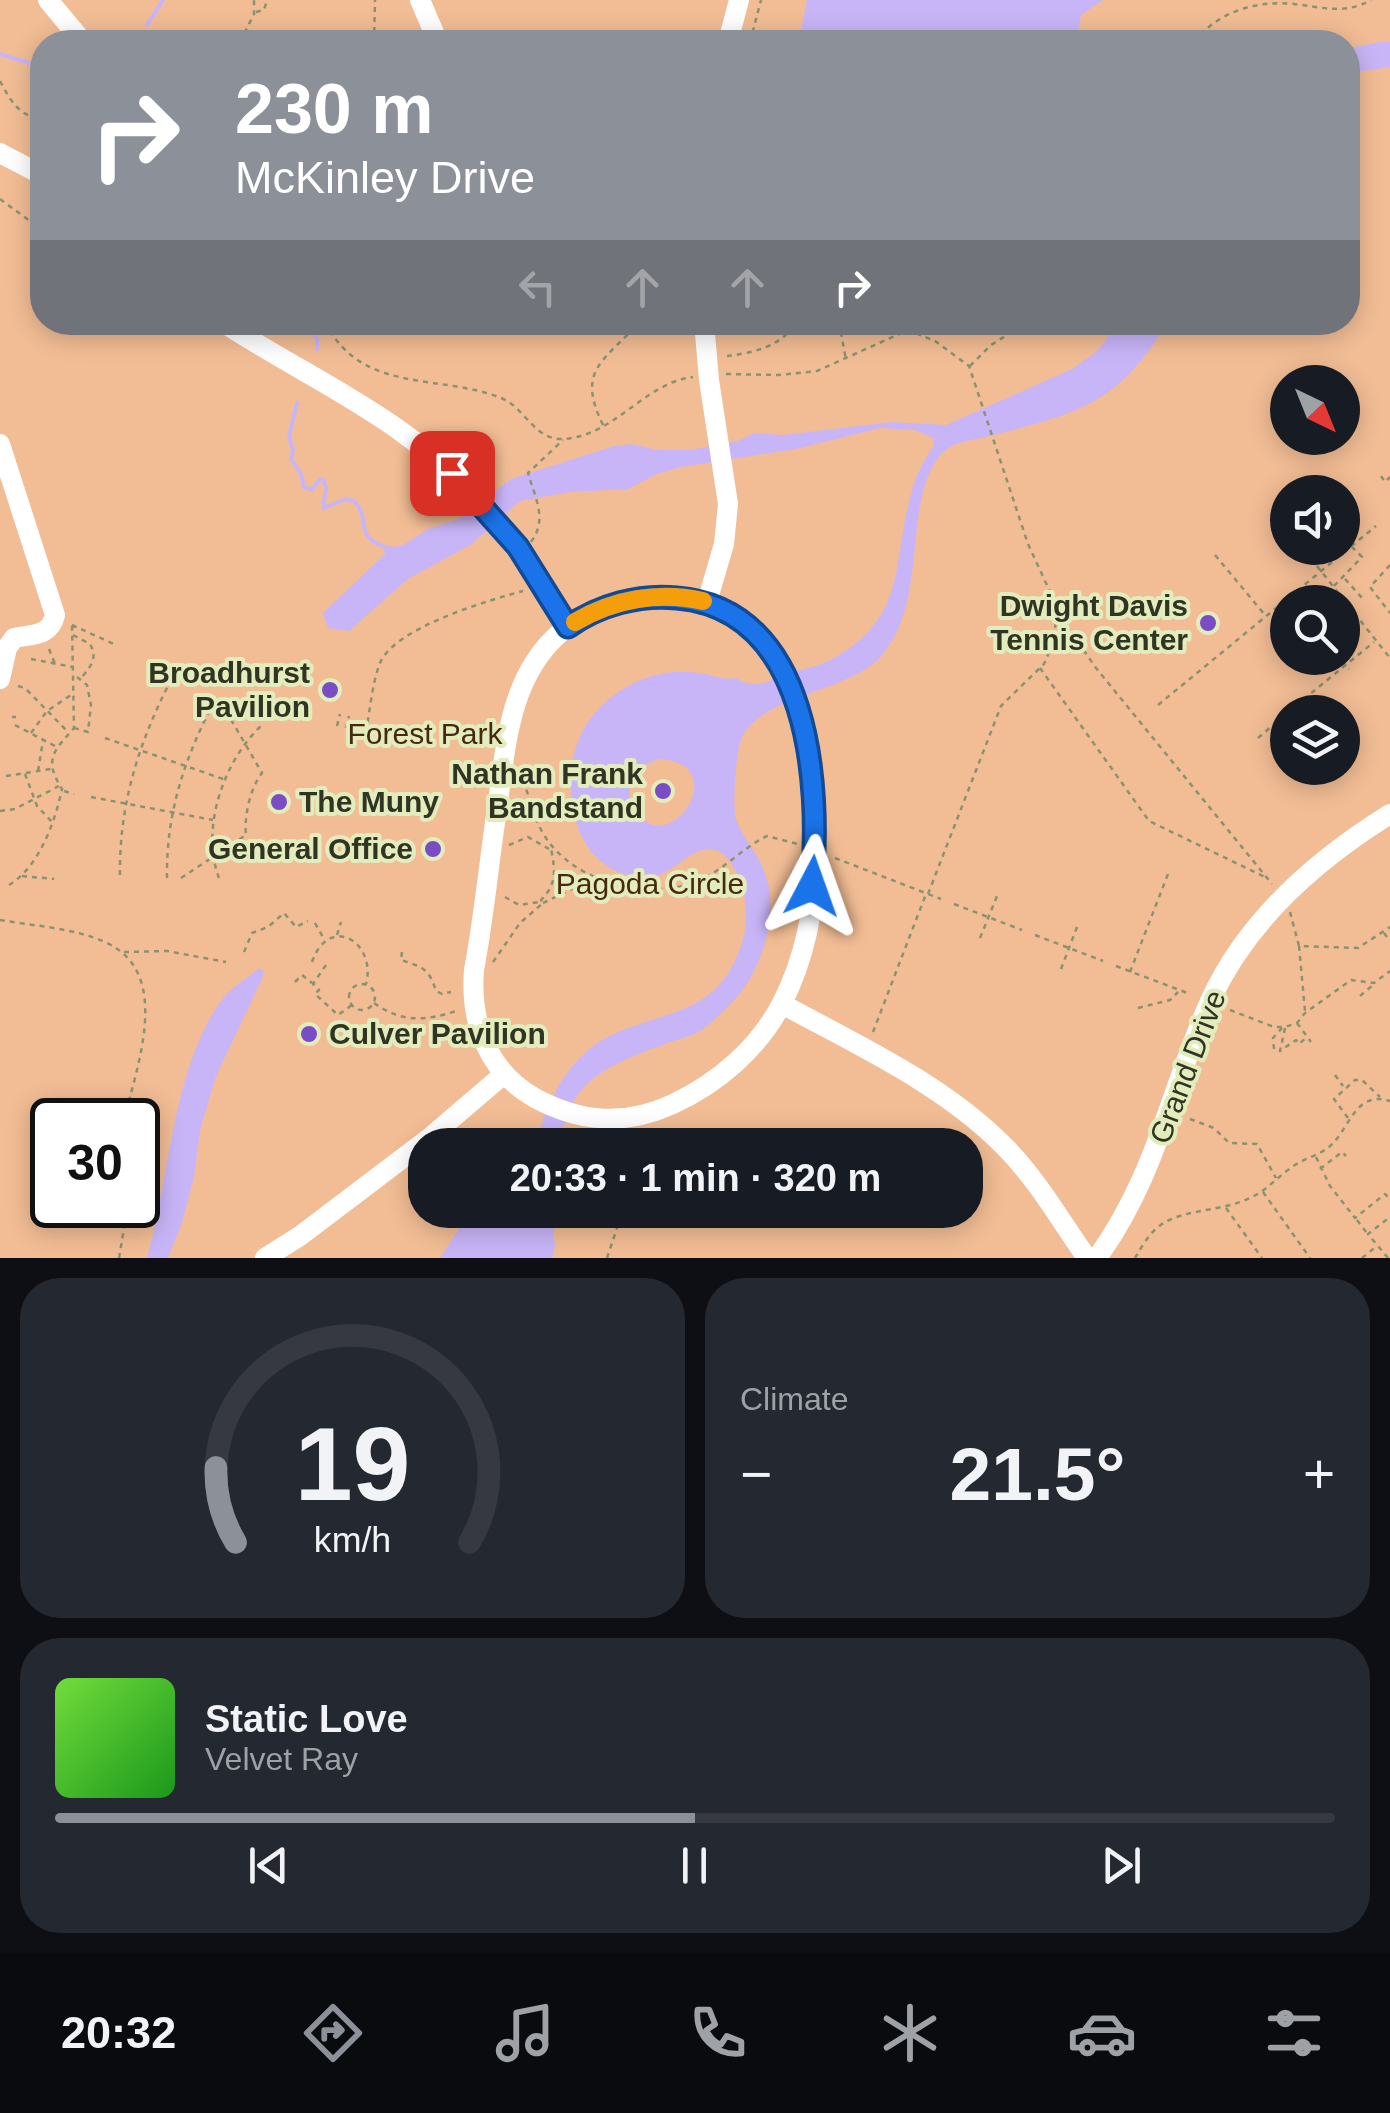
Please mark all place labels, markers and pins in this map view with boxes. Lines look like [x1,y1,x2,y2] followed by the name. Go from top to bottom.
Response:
[410,431,495,516] pin
[990,589,1188,656] place label: Dwight Davis Tennis Center
[1197,612,1219,634] marker: Dwight Davis Tennis Center
[148,656,310,723] place label: Broadhurst Pavilion
[319,679,341,701] marker: Broadhurst Pavilion
[451,757,643,824] place label: Nathan Frank Bandstand
[652,780,674,802] marker: Nathan Frank Bandstand
[299,785,439,818] place label: The Muny
[268,791,290,813] marker: The Muny
[208,832,413,865] place label: General Office
[422,838,444,860] marker: General Office
[329,1017,546,1050] place label: Culver Pavilion
[298,1023,320,1045] marker: Culver Pavilion

